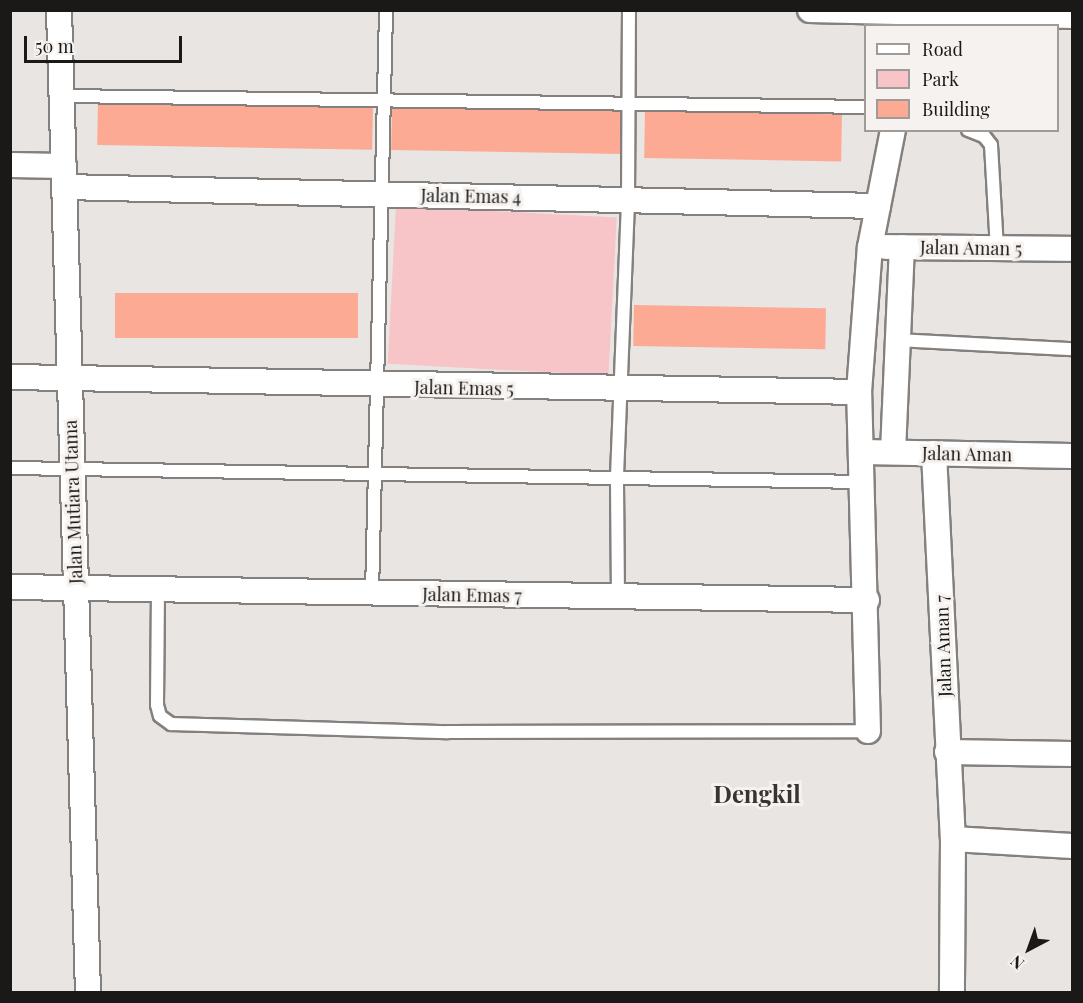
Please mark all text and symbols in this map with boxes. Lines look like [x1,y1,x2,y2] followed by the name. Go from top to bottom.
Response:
[27,24,184,62] scale bar
[864,24,1059,132] legend
[35,34,74,58] text: 50 m
[922,37,963,61] text: Road
[922,67,959,91] text: Park
[922,97,990,121] text: Building
[420,184,522,208] street label: Jalan Emas 4
[919,236,1023,260] street label: Jalan Aman 5
[414,376,514,400] street label: Jalan Emas 5
[59,420,87,584] street label: Jalan Mutiara Utama
[921,442,1013,466] street label: Jalan Aman
[422,583,522,607] street label: Jalan Emas 7
[930,594,956,698] street label: Jalan Aman 7
[713,780,801,808] district label: Dengkil
[999,919,1059,979] north arrow
[1006,951,1028,975] text: N

